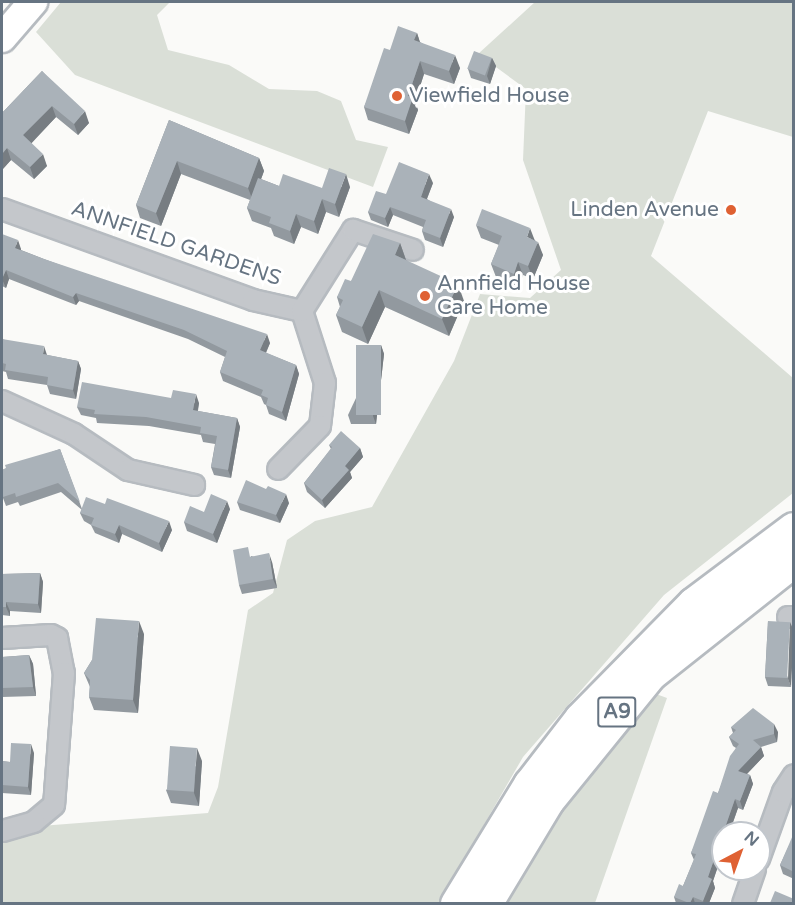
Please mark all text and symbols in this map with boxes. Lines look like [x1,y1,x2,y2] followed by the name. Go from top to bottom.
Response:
[409,83,569,109] place label: Viewfield House
[390,89,404,103] marker: Viewfield House
[68,196,284,292] street label: ANNFIELD GARDENS
[570,197,719,223] place label: Linden Avenue
[724,203,738,217] marker: Linden Avenue
[437,271,590,321] place label: Annfield House Care Home
[418,289,432,303] marker: Annfield House Care Home
[596,695,638,729] road number: A9
[711,821,771,881] north arrow
[740,827,763,851] text: N

